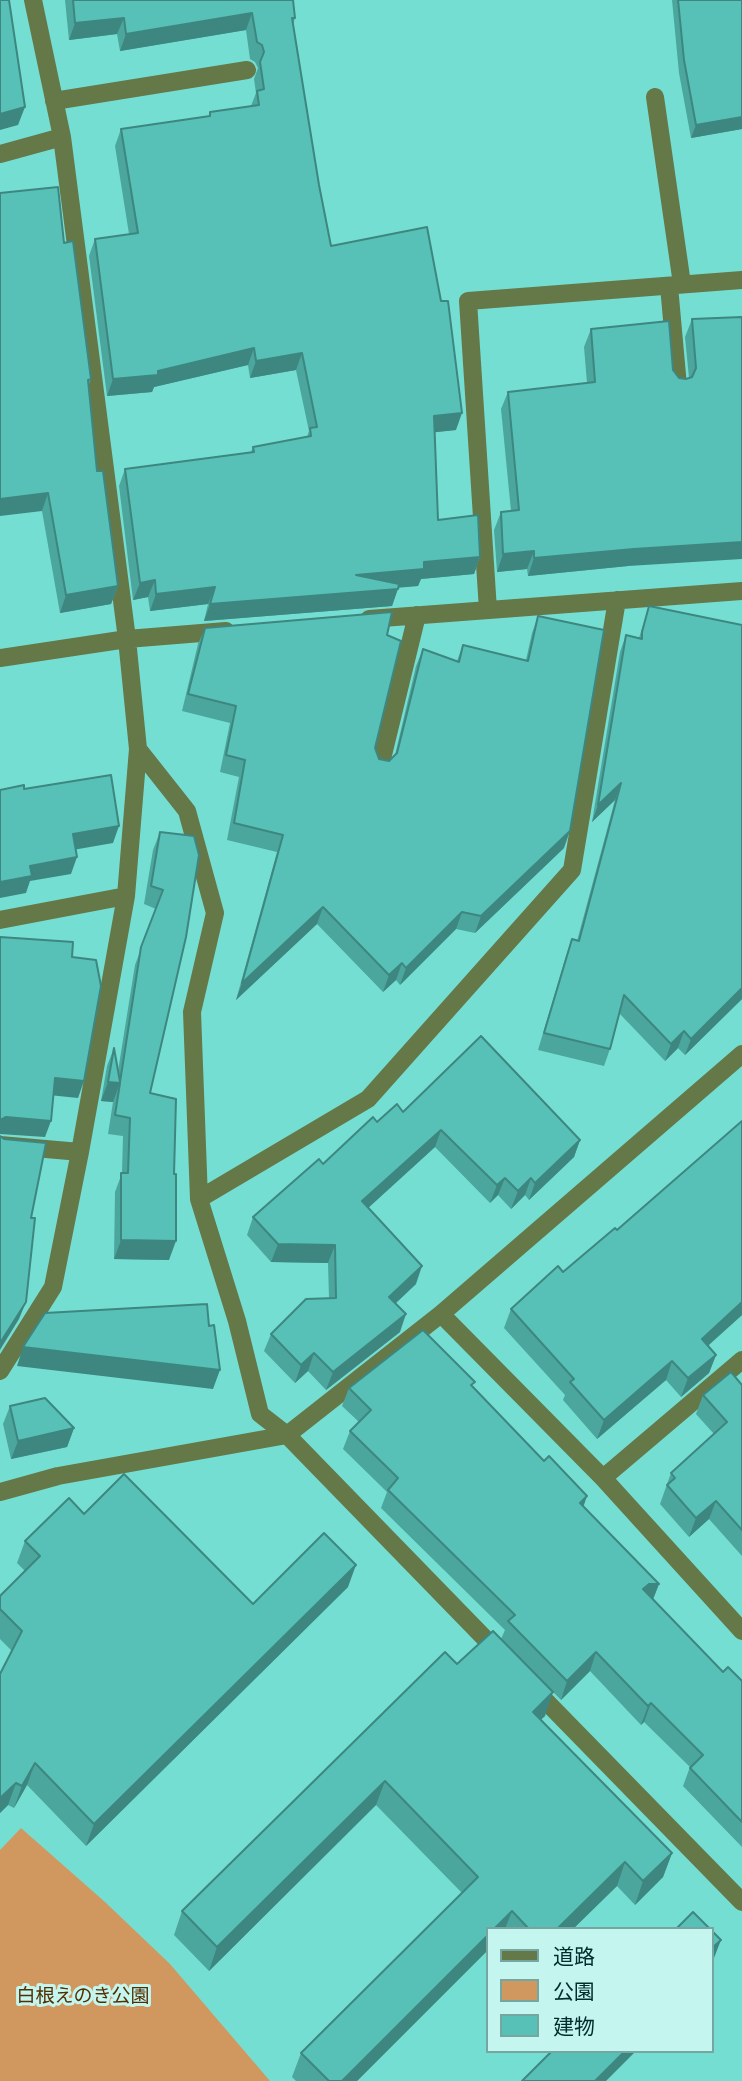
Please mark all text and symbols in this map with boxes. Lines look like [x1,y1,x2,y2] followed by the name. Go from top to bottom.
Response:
[486,1927,714,2053] legend
[553,1942,595,1972] text: 道路
[553,1977,595,2007] text: 公園
[17,1987,149,2009] park label: 白根えのき公園
[553,2012,595,2042] text: 建物

